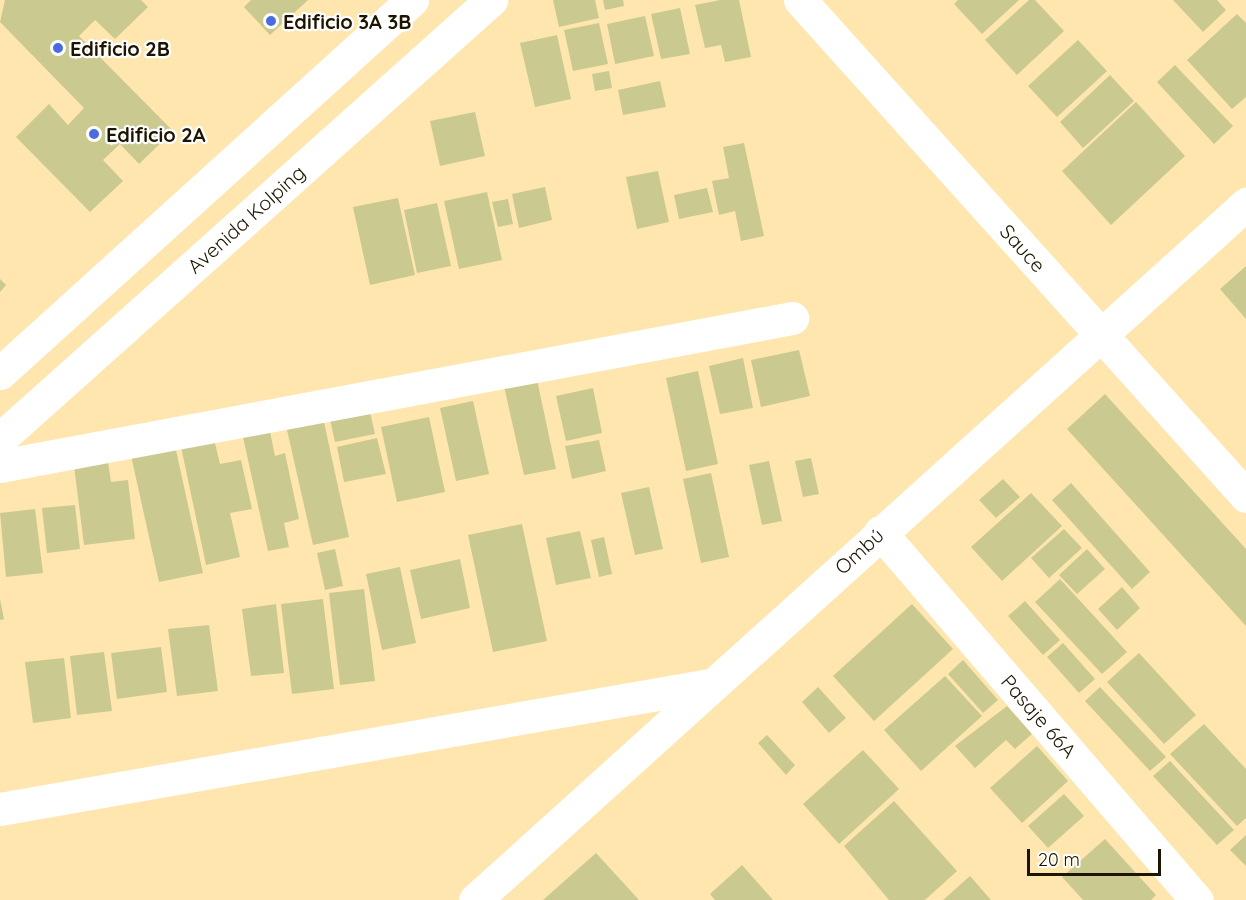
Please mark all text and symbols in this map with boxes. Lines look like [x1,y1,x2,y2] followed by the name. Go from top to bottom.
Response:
[283,9,411,33] place label: Edificio 3A 3B
[264,14,278,28] marker: Edificio 3A 3B
[70,36,170,60] place label: Edificio 2B
[51,41,65,55] marker: Edificio 2B
[106,122,205,146] place label: Edificio 2A
[87,127,101,141] marker: Edificio 2A
[182,160,310,278] street label: Avenida Kolping
[995,219,1051,277] street label: Sauce
[830,523,888,579] street label: Ombú
[996,670,1082,762] street label: Pasaje 66A
[1030,837,1164,875] scale bar
[1038,848,1080,871] text: 20 m

